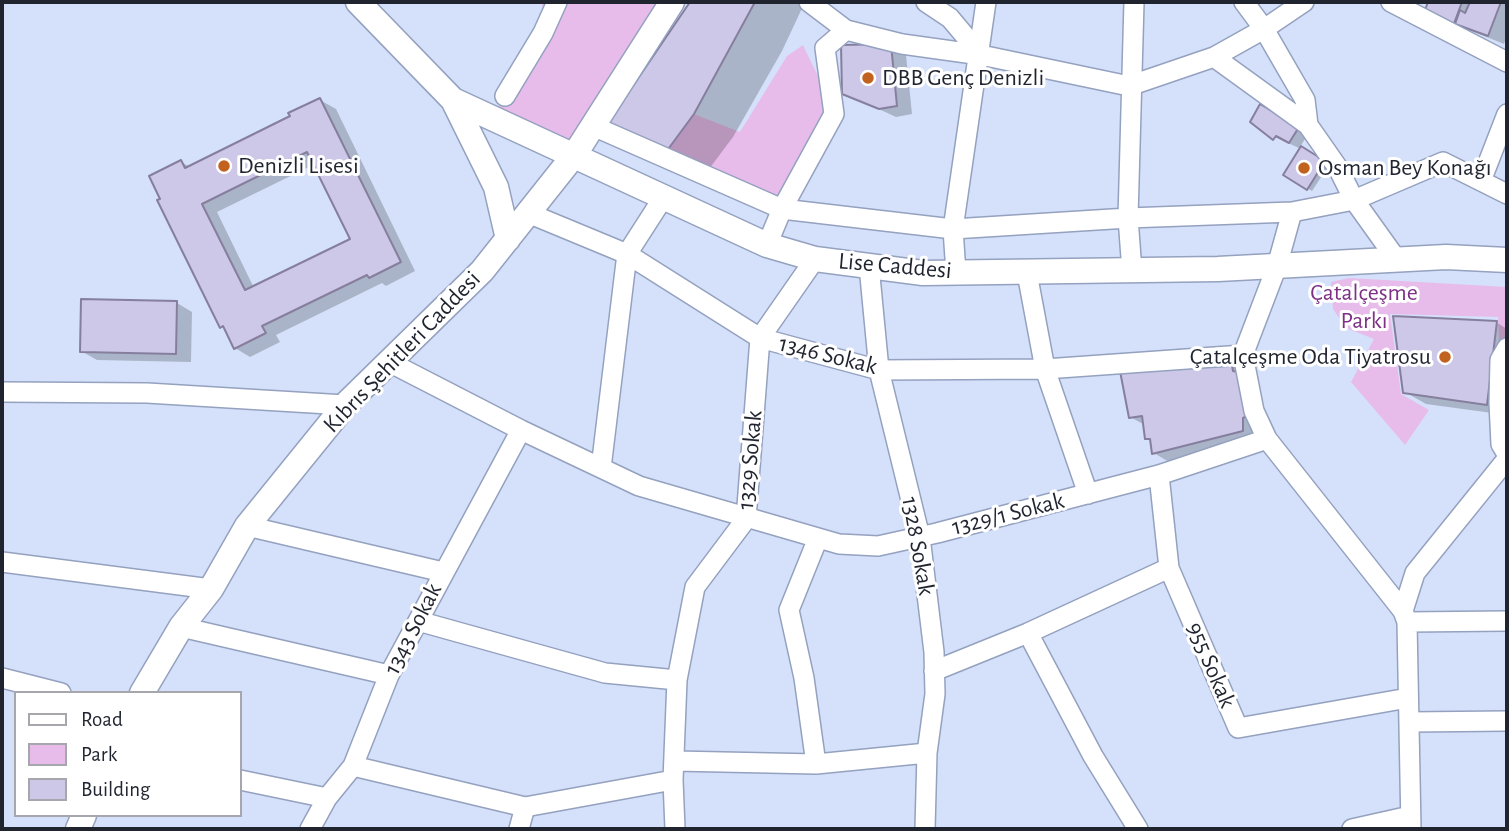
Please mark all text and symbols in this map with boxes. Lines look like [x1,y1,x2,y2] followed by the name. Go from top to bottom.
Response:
[882,64,1044,92] place label: DBB Genç Denizli
[860,70,876,86] marker: DBB Genç Denizli
[238,152,359,180] place label: Denizli Lisesi
[1318,154,1492,182] place label: Osman Bey Konağı
[216,158,232,174] marker: Denizli Lisesi
[1296,160,1312,176] marker: Osman Bey Konağı
[837,247,953,285] street label: Lise Caddesi
[317,265,487,439] street label: Kıbrıs Şehitleri Caddesi
[1310,279,1418,335] park label: Çatalçeşme Parkı
[776,329,880,381] street label: 1346 Sokak
[1190,343,1431,371] place label: Çatalçeşme Oda Tiyatrosu
[1437,349,1453,365] marker: Çatalçeşme Oda Tiyatrosu
[731,409,769,511] street label: 1329 Sokak
[949,486,1067,542] street label: 1329/1 Sokak
[895,494,941,598] street label: 1328 Sokak
[378,579,448,679] street label: 1343 Sokak
[1180,618,1242,712] street label: 955 Sokak
[14,691,242,817] legend
[81,709,123,730] text: Road
[81,744,117,765] text: Park
[81,779,150,800] text: Building

